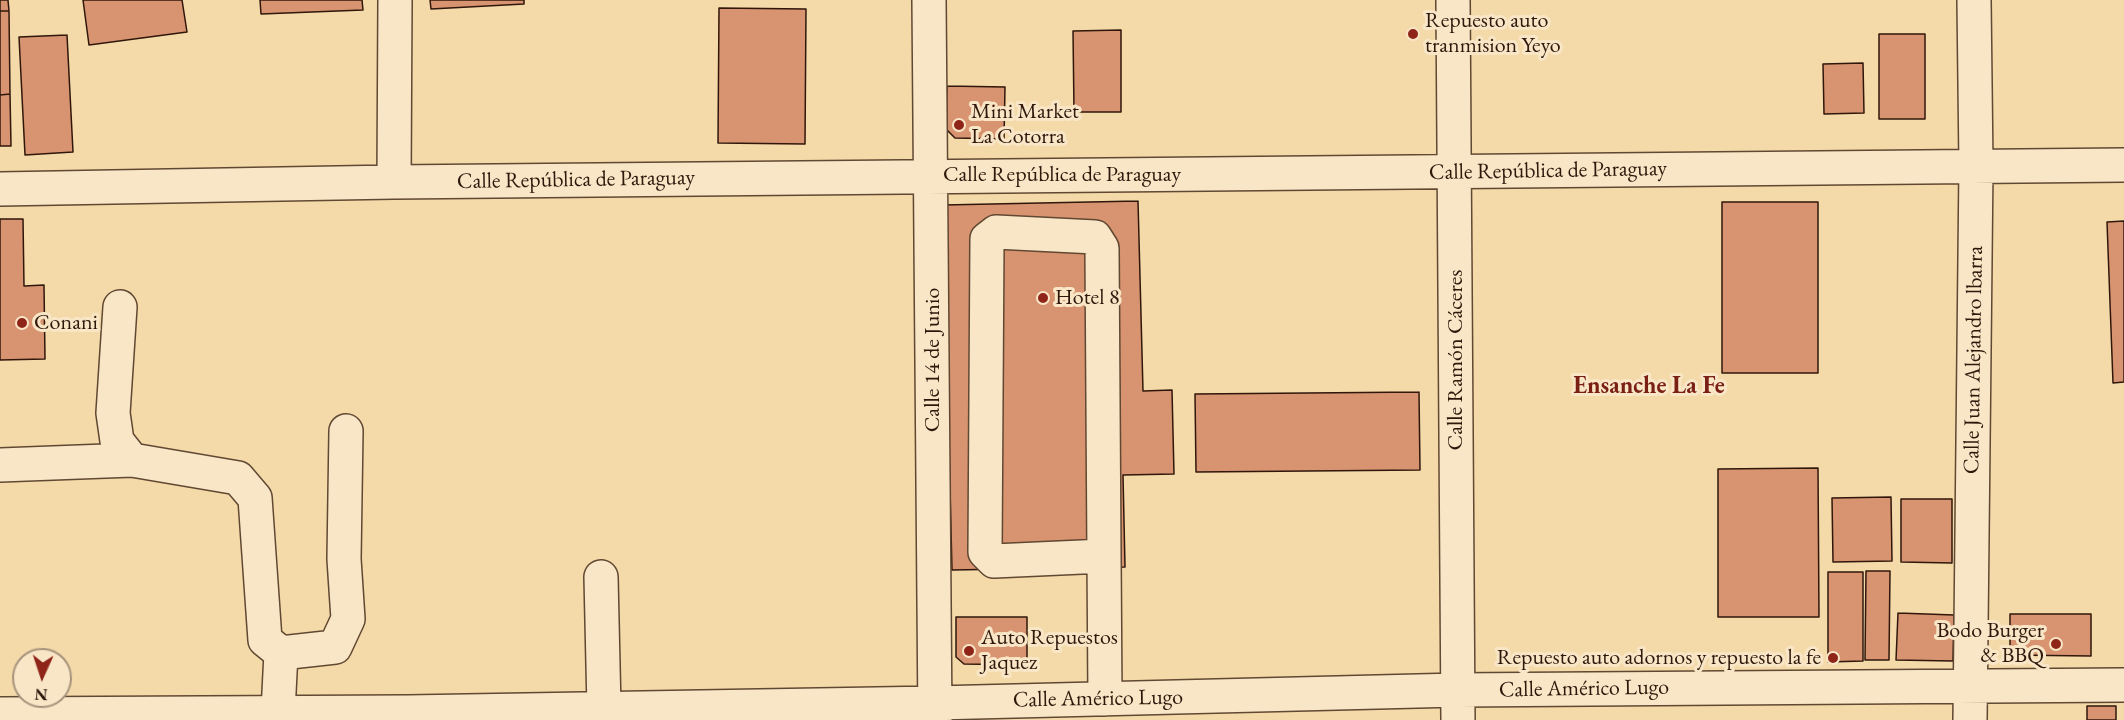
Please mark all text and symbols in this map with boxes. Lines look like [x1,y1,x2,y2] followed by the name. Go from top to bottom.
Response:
[1425,8,1561,60] place label: Repuesto auto tranmision Yeyo
[1406,27,1420,41] marker: Repuesto auto tranmision Yeyo
[971,99,1079,150] place label: Mini Market La Cotorra
[952,118,966,132] marker: Mini Market La Cotorra
[1429,156,1667,186] street label: Calle República de Paraguay
[943,162,1181,188] street label: Calle República de Paraguay
[457,165,695,195] street label: Calle República de Paraguay
[1959,246,1989,474] street label: Calle Juan Alejandro lbarra
[1443,270,1469,450] street label: Calle Ramón Cáceres
[1055,285,1119,311] place label: Hotel 8
[920,288,946,432] street label: Calle 14 de Junio
[1036,291,1050,305] marker: Hotel 8
[34,310,98,336] place label: Conani
[15,316,29,330] marker: Conani
[1573,372,1725,400] district label: Ensanche La Fe
[1936,618,2044,670] place label: Bodo Burger & BBQ
[981,625,1118,676] place label: Auto Repuestos Jaquez
[2049,637,2063,651] marker: Bodo Burger & BBQ
[962,644,976,658] marker: Auto Repuestos Jaquez
[1497,645,1821,671] place label: Repuesto auto adornos y repuesto la fe
[12,648,72,708] north arrow
[1826,651,1840,665] marker: Repuesto auto adornos y repuesto la fe
[1499,674,1669,704] street label: Calle Américo Lugo
[34,684,48,705] text: N
[1013,684,1183,714] street label: Calle Américo Lugo

